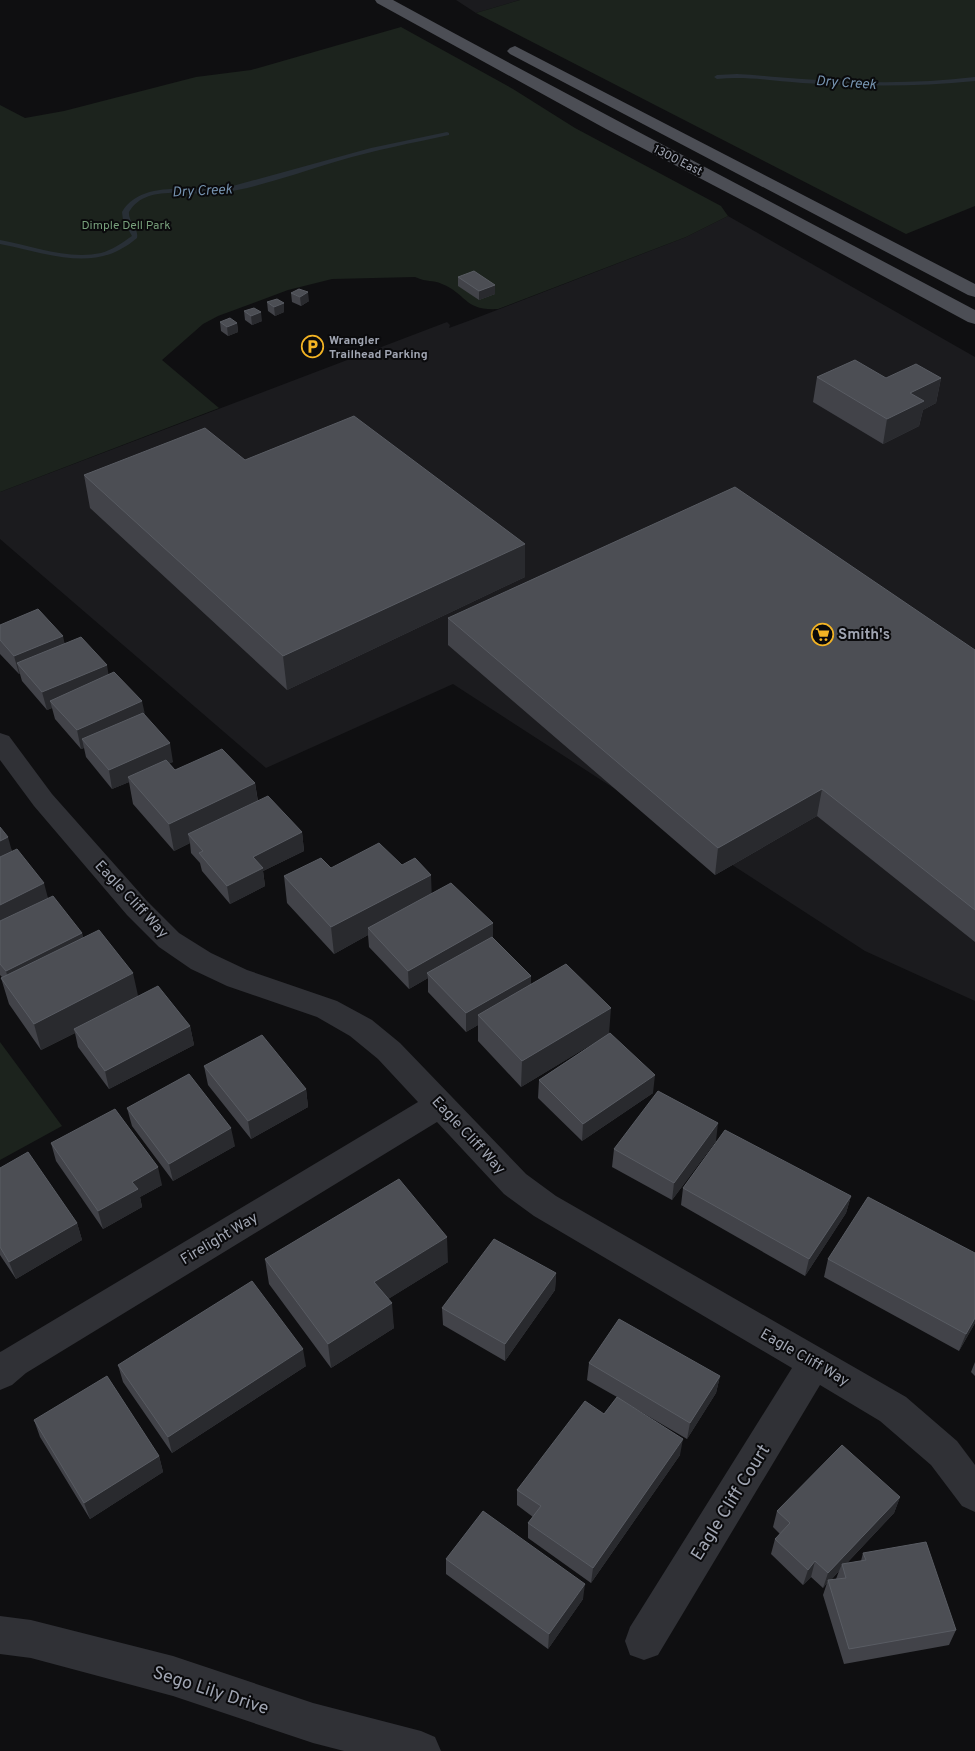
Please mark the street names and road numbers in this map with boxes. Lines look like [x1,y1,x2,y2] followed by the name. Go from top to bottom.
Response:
[650,142,705,180] street label: 1300 East
[90,857,172,943] street label: Eagle Cliff Way
[427,1093,509,1179] street label: Eagle Cliff Way
[178,1209,262,1270] street label: Firelight Way
[756,1325,852,1392] street label: Eagle Cliff Way
[686,1440,776,1565] street label: Eagle Cliff Court
[150,1662,271,1721] street label: Sego Lily Drive

